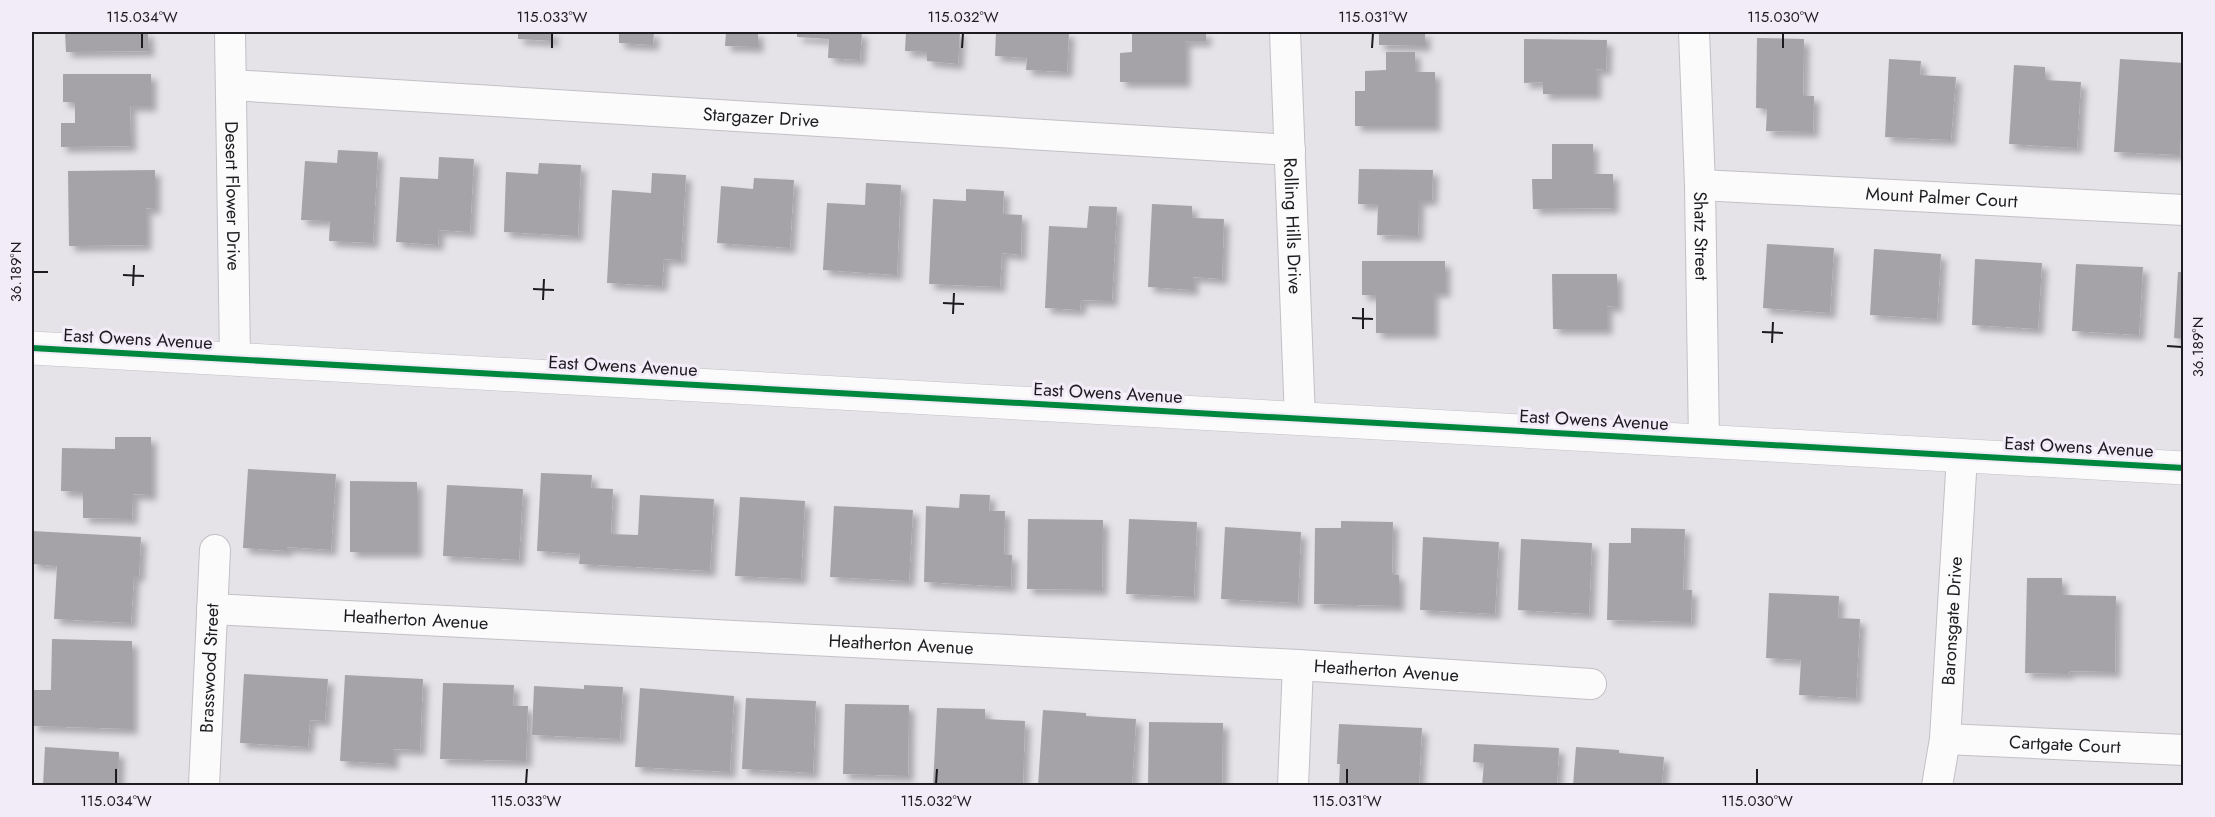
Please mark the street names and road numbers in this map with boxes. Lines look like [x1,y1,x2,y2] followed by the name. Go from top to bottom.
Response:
[702,101,820,134] street label: Stargazer Drive
[218,121,247,271] street label: Desert Flower Drive
[1277,157,1308,295] street label: Rolling Hills Drive
[1865,181,2019,214] street label: Mount Palmer Court
[1687,191,1714,281] street label: Shatz Street
[63,322,213,356] street label: East Owens Avenue
[548,349,698,383] street label: East Owens Avenue
[1033,376,1183,410] street label: East Owens Avenue
[1519,403,1669,437] street label: East Owens Avenue
[2004,430,2154,464] street label: East Owens Avenue
[1935,556,1969,686] street label: Baronsgate Drive
[193,602,226,733] street label: Brasswood Street
[343,603,489,636] street label: Heatherton Avenue
[828,628,974,661] street label: Heatherton Avenue
[1313,653,1460,688] street label: Heatherton Avenue
[2009,729,2122,760] street label: Cartgate Court

